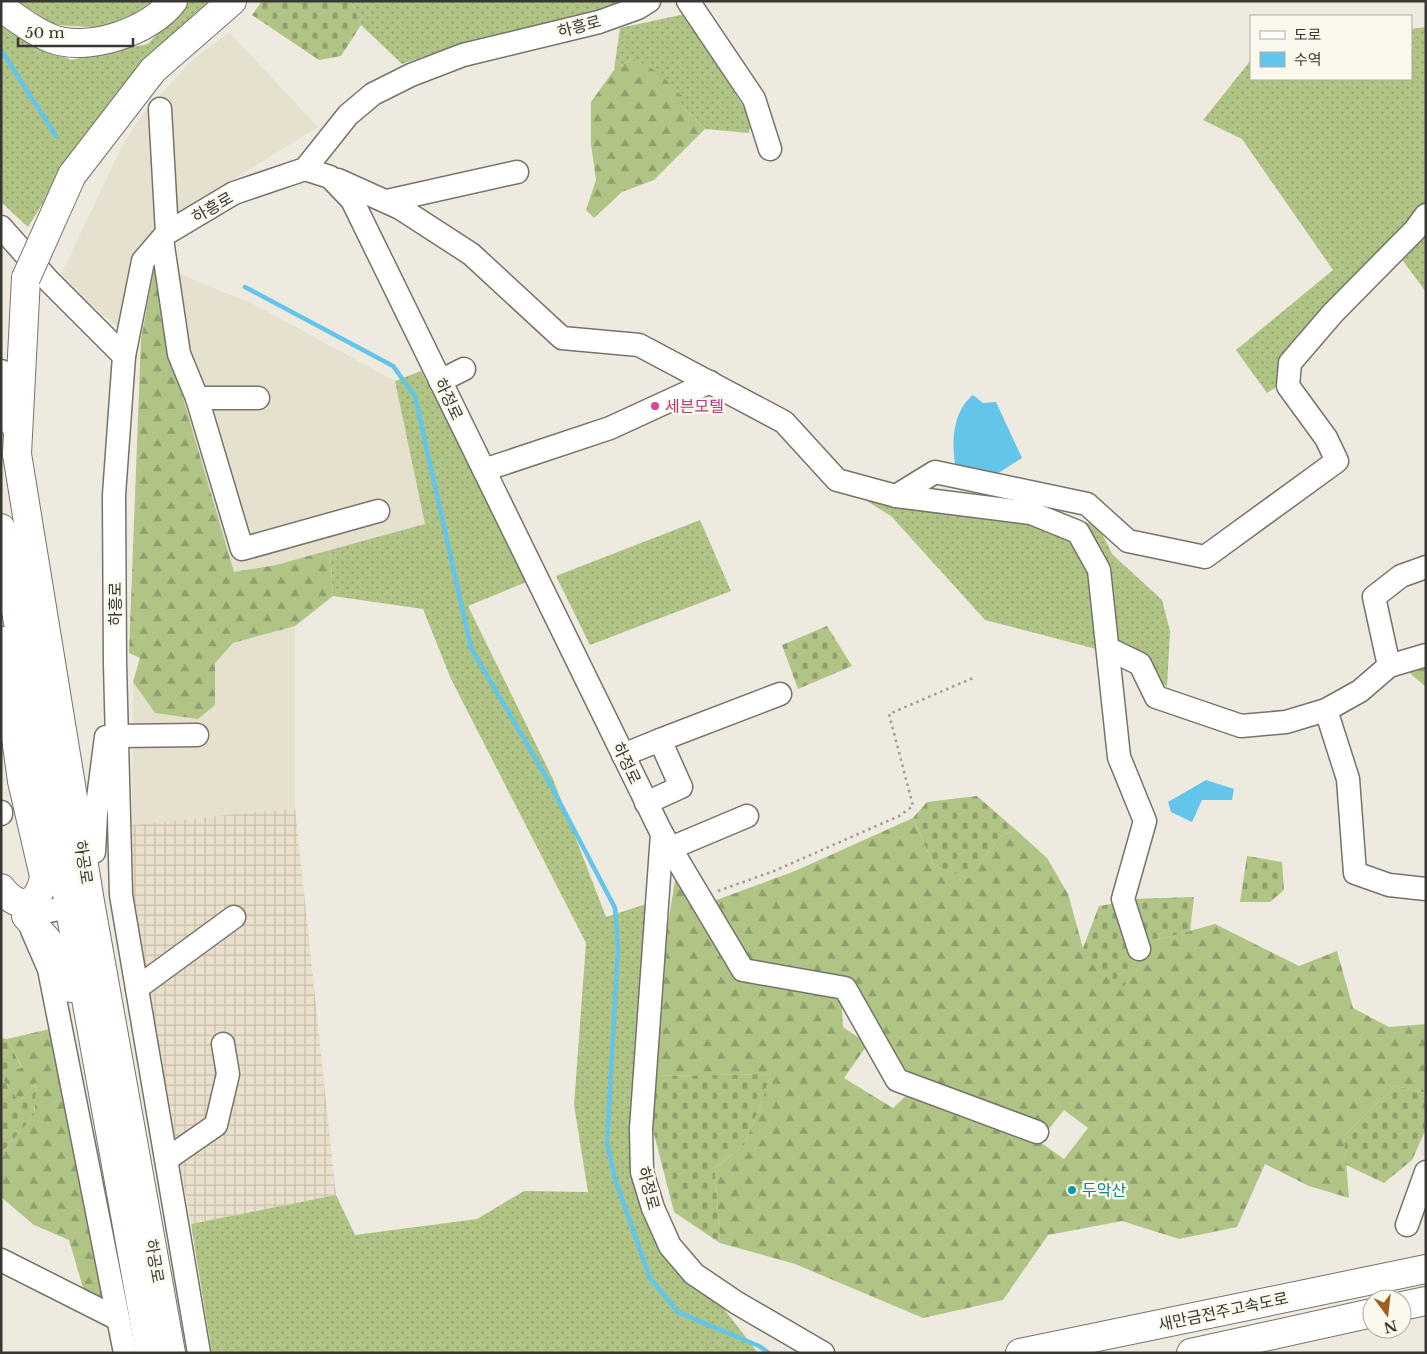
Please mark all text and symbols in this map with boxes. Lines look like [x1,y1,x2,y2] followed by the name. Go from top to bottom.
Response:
[555,11,603,41] street label: 하흥로
[18,15,132,47] scale bar
[1250,15,1412,80] legend
[25,23,65,42] text: 50 m
[1294,25,1322,44] text: 도로
[1294,50,1322,69] text: 수역
[188,187,236,227] street label: 하흥로
[430,375,468,423] street label: 하정로
[665,396,724,416] place label: 세븐모텔
[649,400,661,412] marker: 세븐모텔
[105,582,125,626] street label: 하흥로
[608,739,646,787] street label: 하정로
[71,839,97,886] street label: 하공로
[634,1164,664,1212] street label: 하정로
[1082,1180,1126,1200] place label: 두악산
[1066,1184,1078,1196] marker: 두악산
[141,1238,169,1285] street label: 하공로
[1156,1287,1290,1335] street label: 새만금전주고속도로
[1362,1289,1412,1339] north arrow
[1382,1316,1399,1337] text: N

